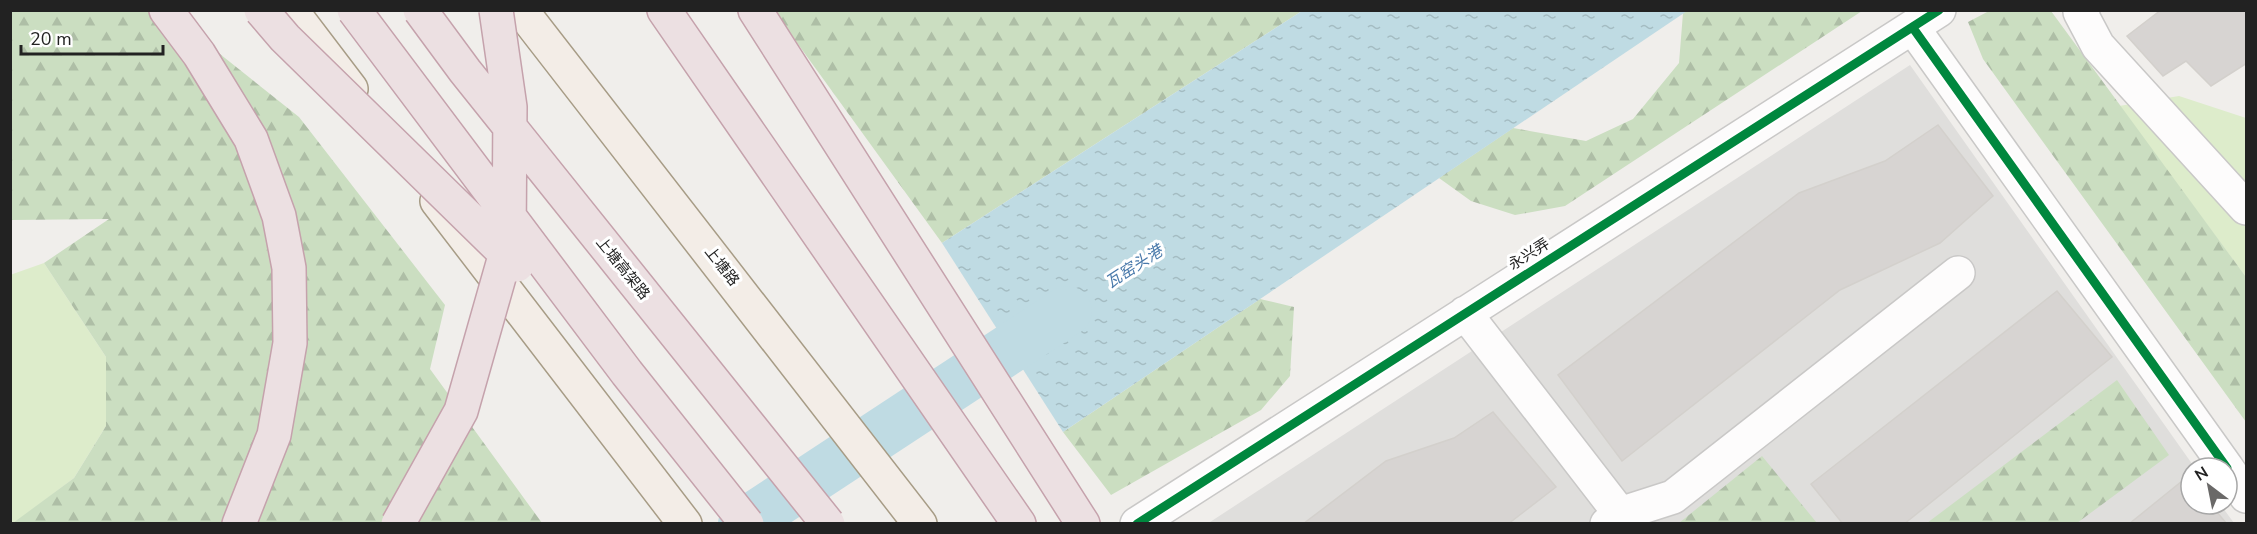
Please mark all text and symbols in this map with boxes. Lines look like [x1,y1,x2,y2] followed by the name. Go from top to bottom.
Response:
[21,18,164,56] scale bar
[30,27,72,51] text: 20 m
[592,233,654,303] street label: 上塘高架路
[1505,234,1553,274] street label: 永兴弄
[1101,239,1168,294] water label: 瓦窑头港
[700,242,744,290] street label: 上塘路
[2179,456,2239,516] north arrow
[2191,462,2212,487] text: N

